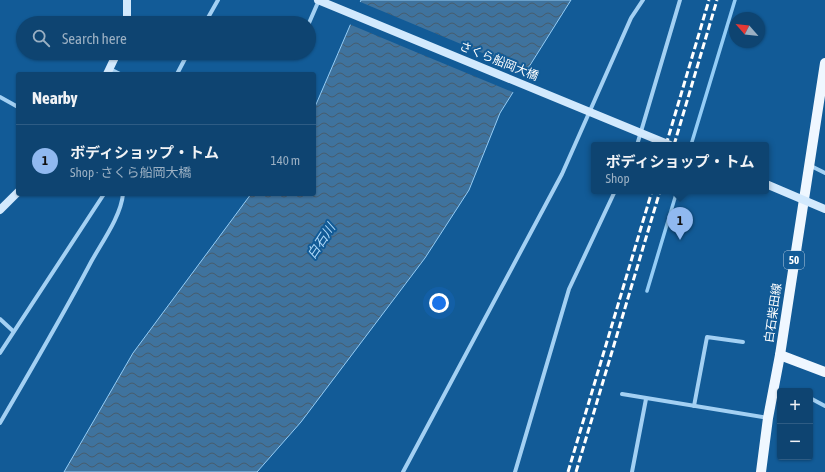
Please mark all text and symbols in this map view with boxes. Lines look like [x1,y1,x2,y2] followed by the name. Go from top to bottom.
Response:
[729,12,765,48] north arrow
[16,16,316,60] search box
[30,27,52,49] icon: search
[62,30,127,47] text: Search here
[457,39,541,83] street label: さくら船岡大橋
[32,88,78,108] text: Nearby
[591,142,769,194] popup
[70,144,219,161] text: ボディショップ・トム
[42,153,48,168] text: 1
[271,153,300,168] text: 140 m
[606,153,754,170] text: ボディショップ・トム
[70,165,191,180] text: Shop · さくら船岡大橋
[606,171,630,186] text: Shop
[667,207,693,240] pin: 1
[304,219,339,261] water label: 白石川
[784,251,804,269] road number: 50
[762,282,784,344] street label: 白石柴田線
[429,293,449,313] your location
[777,388,813,460] map controls
[777,388,813,424] button: +
[777,424,813,460] button: −

